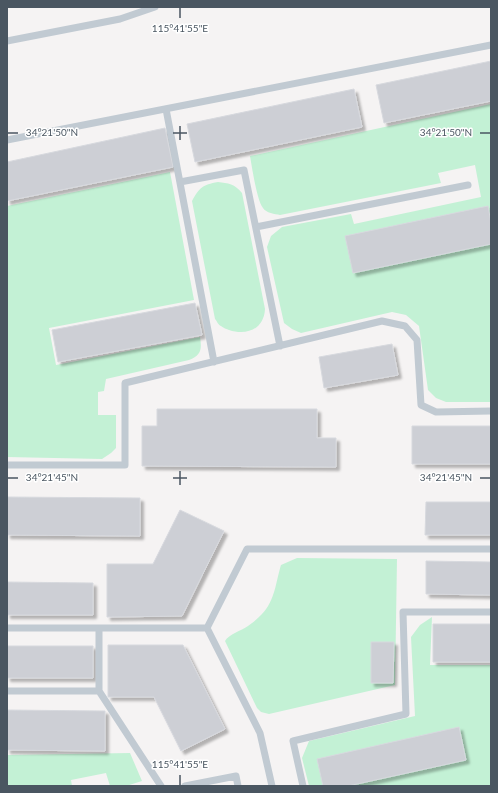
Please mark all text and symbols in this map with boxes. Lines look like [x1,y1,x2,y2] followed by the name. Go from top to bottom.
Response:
[152,22,208,34] text: 115°41'55"E
[26,126,78,138] text: 34°21'50"N
[420,126,472,138] text: 34°21'50"N
[26,471,78,483] text: 34°21'45"N
[420,471,472,483] text: 34°21'45"N
[152,758,208,770] text: 115°41'55"E

